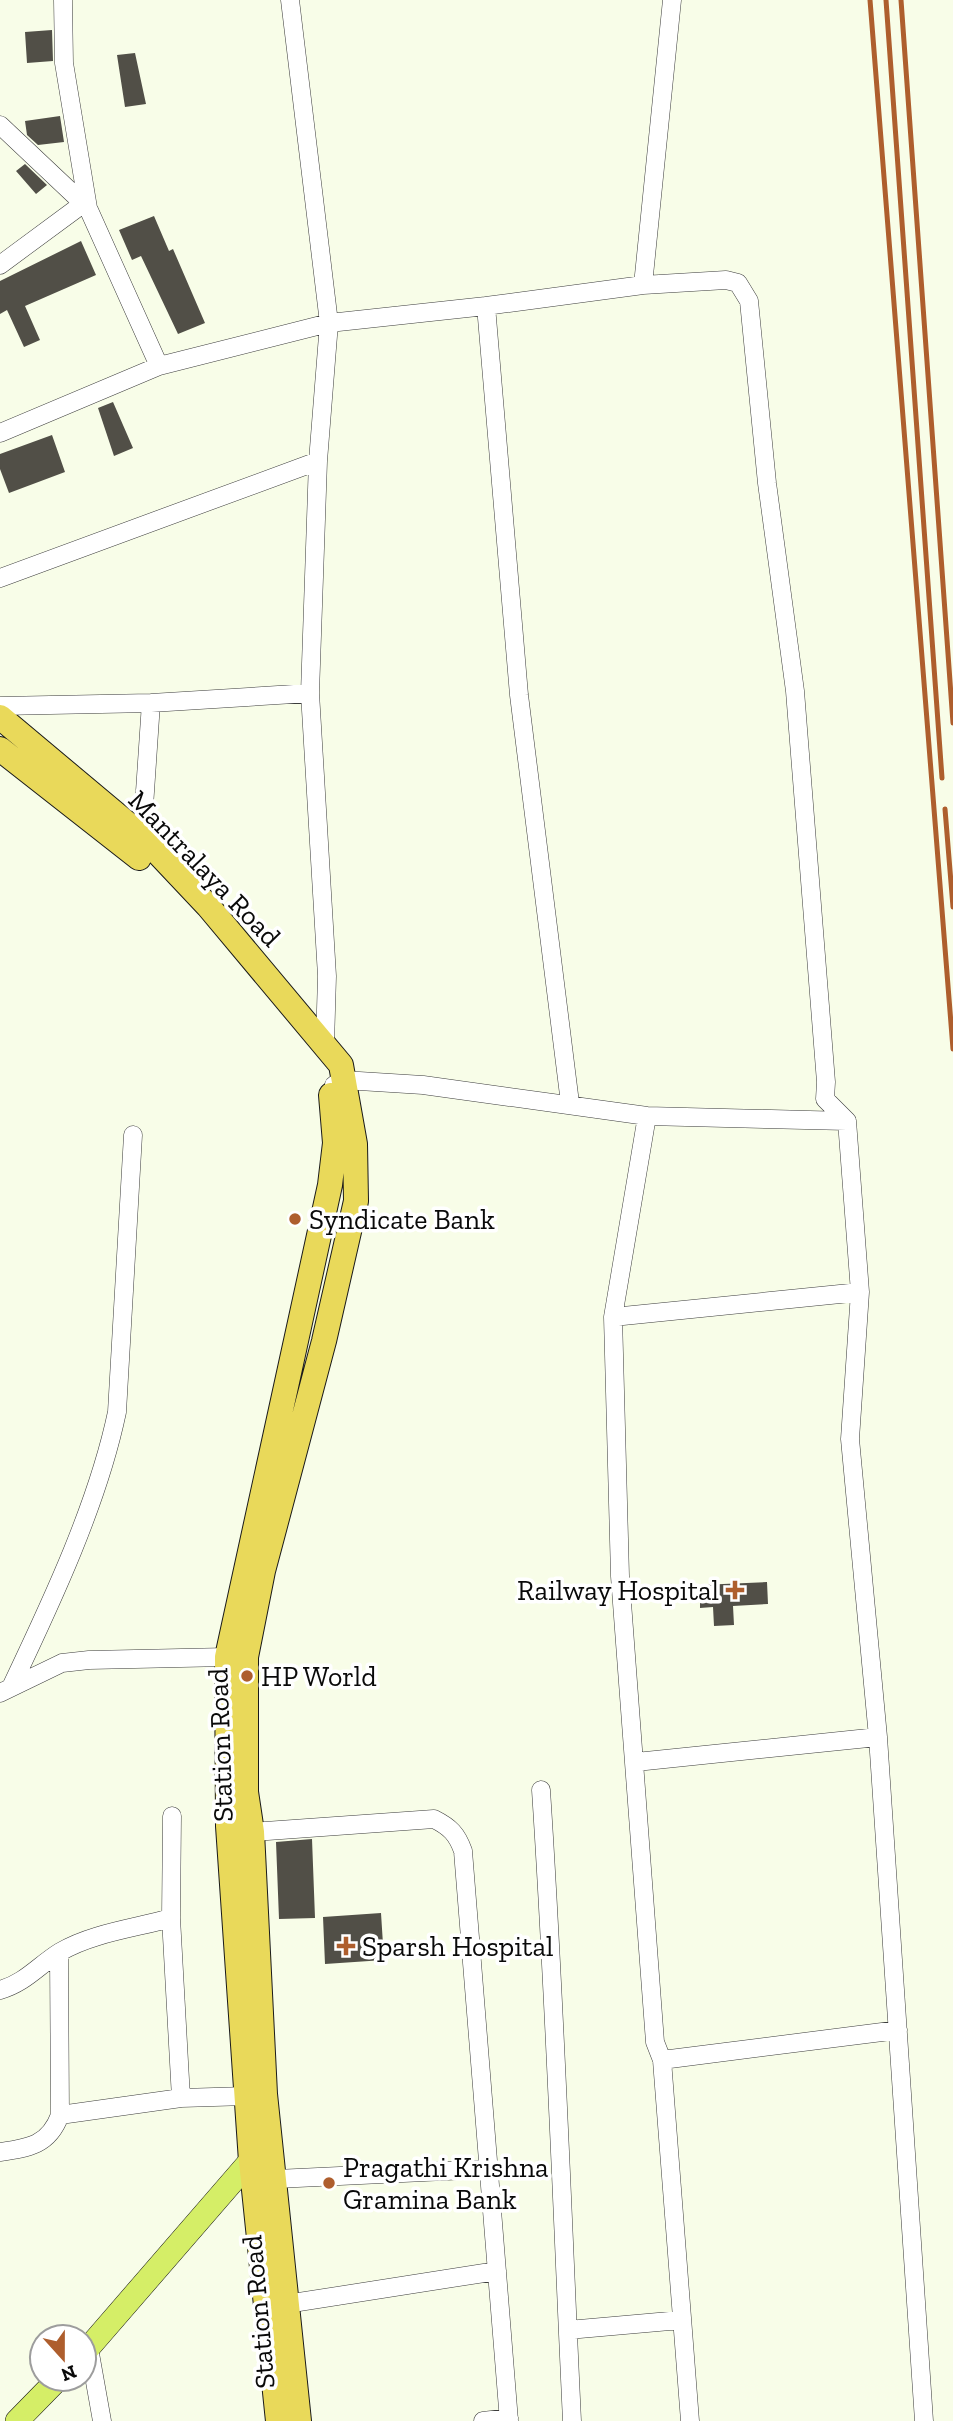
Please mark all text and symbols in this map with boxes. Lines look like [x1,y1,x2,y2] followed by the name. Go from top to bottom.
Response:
[122,783,288,953] street label: Mantralaya Road
[309,1203,495,1236] place label: Syndicate Bank
[287,1211,303,1227] marker: Syndicate Bank
[517,1574,719,1607] place label: Railway Hospital
[725,1580,745,1600] marker: Railway Hospital
[261,1660,377,1693] place label: HP World
[201,1667,240,1823] street label: Station Road
[239,1668,255,1684] marker: HP World
[362,1930,553,1963] place label: Sparsh Hospital
[336,1936,356,1956] marker: Sparsh Hospital
[343,2151,549,2216] place label: Pragathi Krishna Gramina Bank
[321,2175,337,2191] marker: Pragathi Krishna Gramina Bank
[235,2234,282,2390] street label: Station Road
[28,2323,98,2393] north arrow
[58,2360,80,2387] text: N

